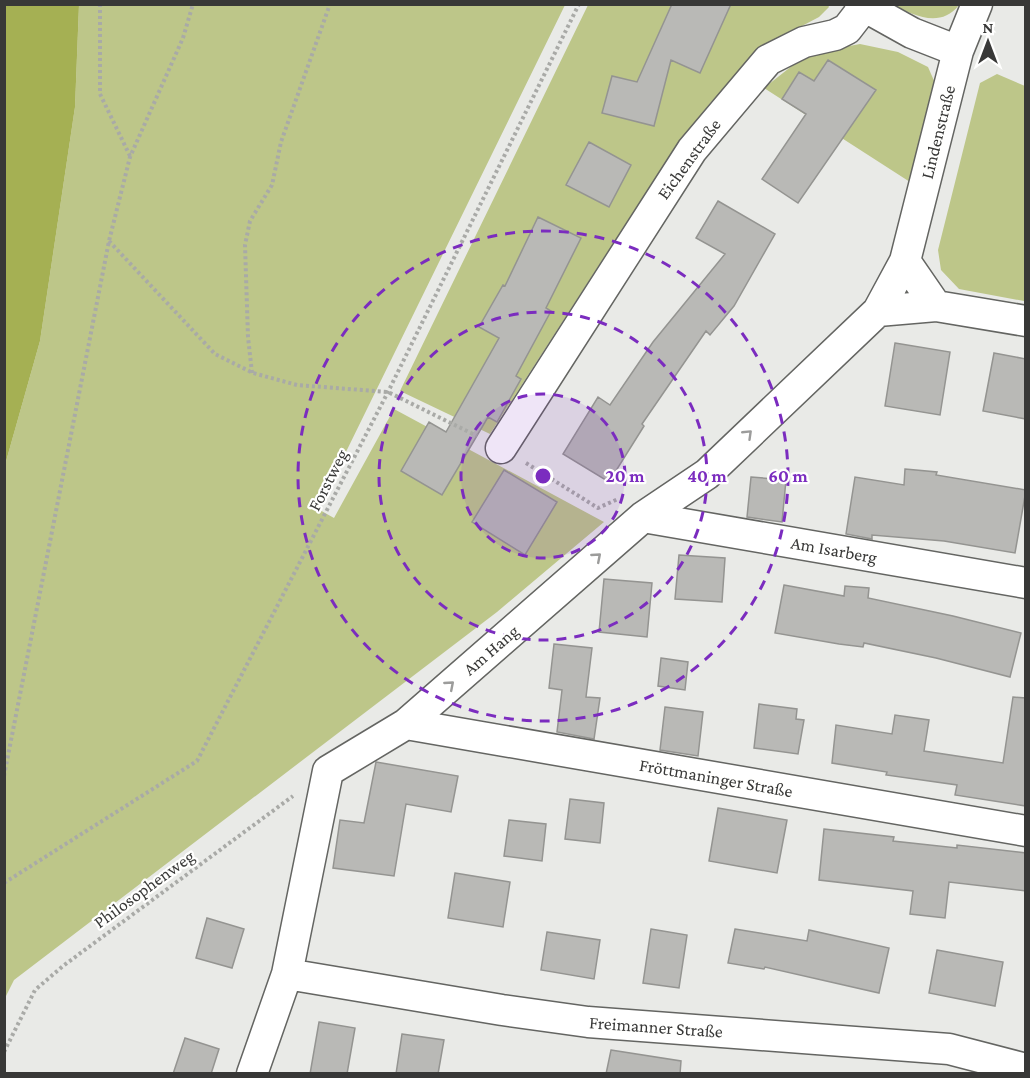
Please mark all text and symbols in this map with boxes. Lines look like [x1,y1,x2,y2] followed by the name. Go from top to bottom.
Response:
[958,12,1018,72] north arrow
[983,19,994,36] text: N
[917,83,959,181] street label: Lindenstraße
[653,115,725,203] street label: Eichenstraße
[741,431,752,442] one-way arrow
[304,446,352,514] street label: Forstweg
[533,466,553,486] centre of rings
[606,466,645,486] text: 20 m
[687,466,727,486] text: 40 m
[768,466,808,486] text: 60 m
[789,533,879,567] street label: Am Isarberg
[591,553,601,564] one-way arrow
[459,620,523,679] street label: Am Hang
[443,682,454,693] one-way arrow
[638,755,794,801] street label: Fröttmaninger Straße
[90,846,198,932] street label: Philosophenweg
[589,1012,724,1042] street label: Freimanner Straße

